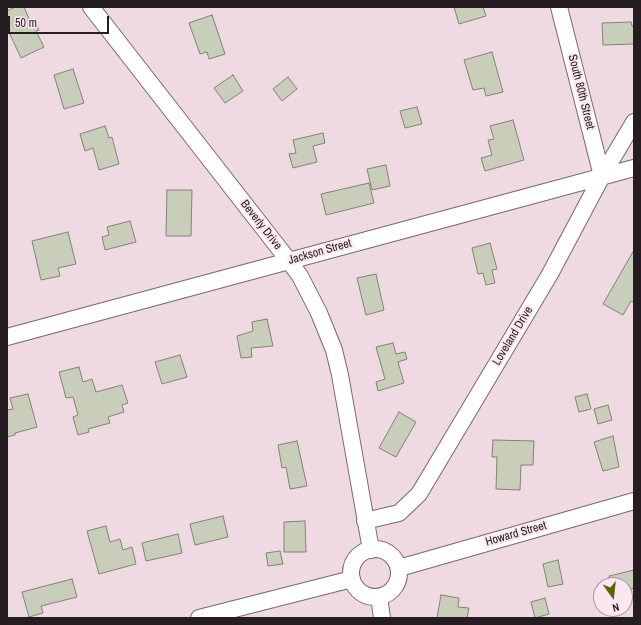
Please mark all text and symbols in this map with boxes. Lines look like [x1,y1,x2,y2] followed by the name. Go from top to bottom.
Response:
[10,8,111,34] scale bar
[15,15,37,31] text: 50 m
[565,53,597,131] street label: South 80th Street
[237,197,285,253] street label: Beverly Drive
[287,236,353,268] street label: Jackson Street
[490,304,536,368] street label: Loveland Drive
[484,518,548,550] street label: Howard Street
[593,577,633,617] north arrow
[611,600,621,615] text: N

